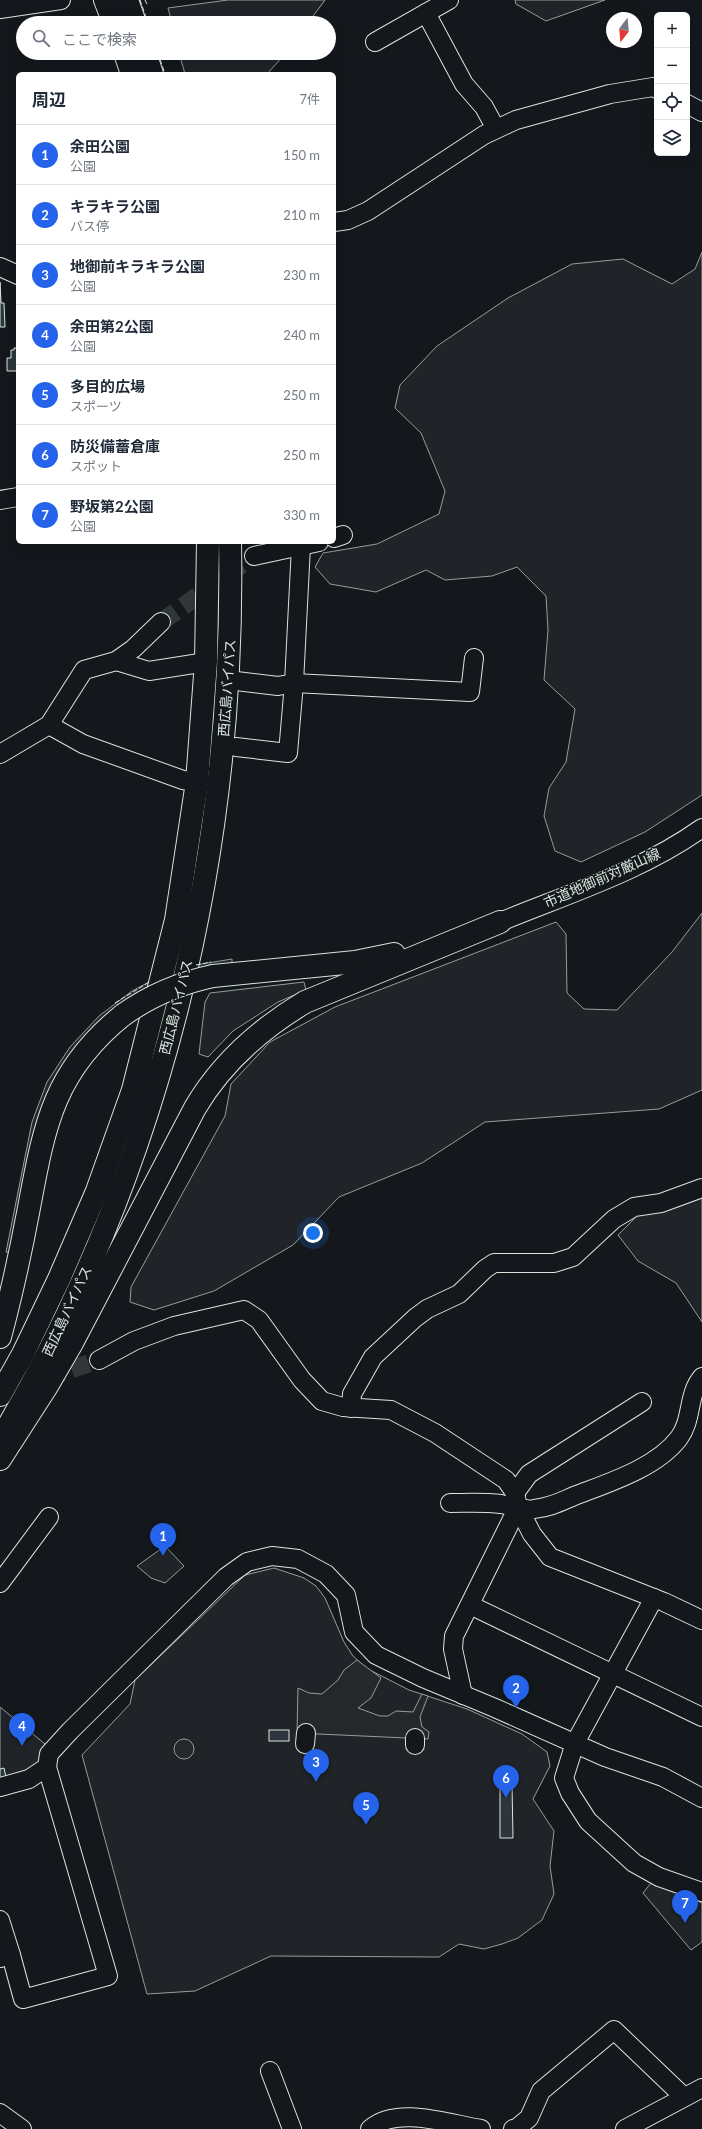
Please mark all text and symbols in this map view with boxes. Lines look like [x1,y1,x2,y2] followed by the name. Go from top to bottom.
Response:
[606,12,642,48] north arrow
[654,12,690,156] map controls
[654,12,690,48] button: +
[16,16,336,60] search box
[30,27,52,49] icon: search
[62,30,137,48] text: ここで検索
[654,48,690,84] button: −
[654,84,690,120] button: locate
[32,89,66,110] text: 周辺
[299,91,320,107] text: 7件
[654,120,690,156] button: layers
[70,137,130,155] text: 余田公園
[41,147,49,163] text: 1
[283,147,320,163] text: 150 m
[70,158,96,174] text: 公園
[70,197,160,215] text: キラキラ公園
[41,207,49,223] text: 2
[283,207,320,223] text: 210 m
[70,218,109,234] text: バス停
[70,257,205,275] text: 地御前キラキラ公園
[41,267,49,283] text: 3
[283,267,320,283] text: 230 m
[70,278,96,294] text: 公園
[70,317,154,335] text: 余田第2公園
[41,327,49,343] text: 4
[283,327,320,343] text: 240 m
[70,338,96,354] text: 公園
[70,377,145,395] text: 多目的広場
[41,387,49,403] text: 5
[283,387,320,403] text: 250 m
[70,398,122,414] text: スポーツ
[70,437,160,455] text: 防災備蓄倉庫
[41,447,49,463] text: 6
[283,447,320,463] text: 250 m
[70,458,122,474] text: スポット
[70,497,154,515] text: 野坂第2公園
[41,507,49,523] text: 7
[283,507,320,523] text: 330 m
[70,518,96,534] text: 公園
[215,639,238,737] street label: 西広島バイパス
[541,844,663,911] street label: 市道地御前対厳山線
[155,957,196,1056] street label: 西広島バイパス
[303,1223,323,1243] your location
[38,1263,95,1359] street label: 西広島バイパス
[150,1523,176,1556] pin: 1
[503,1675,529,1708] pin: 2
[9,1713,35,1746] pin: 4
[303,1749,329,1782] pin: 3
[493,1765,519,1798] pin: 6
[353,1792,379,1825] pin: 5
[672,1890,698,1923] pin: 7

